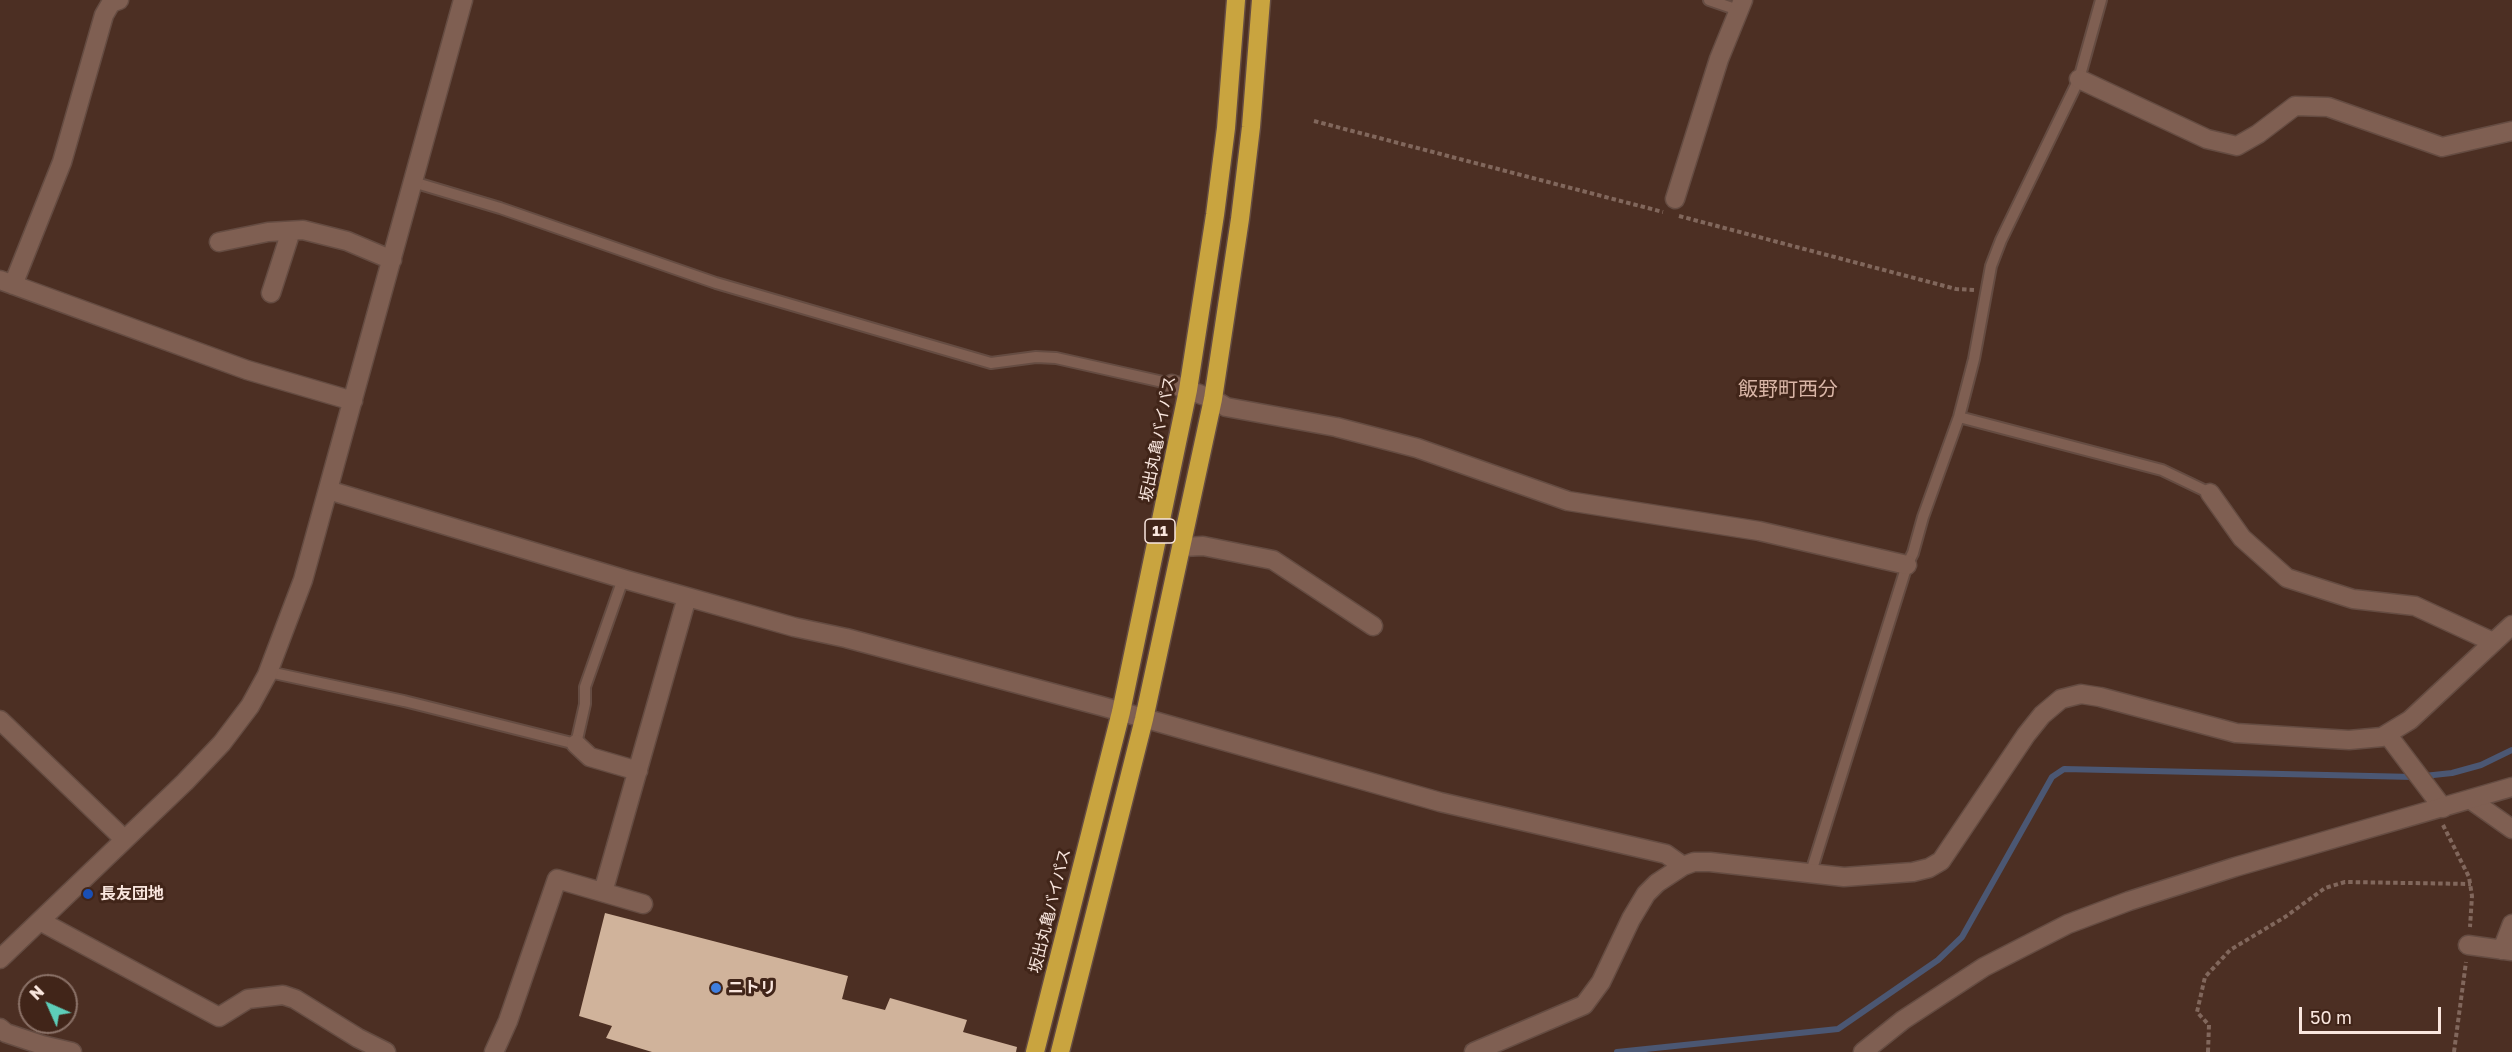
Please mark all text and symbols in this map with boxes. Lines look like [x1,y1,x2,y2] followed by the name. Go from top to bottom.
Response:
[1136,374,1180,504] street label: 坂出丸亀バイパス
[1738,378,1838,402] district label: 飯野町西分
[1145,519,1175,543] road number: 11
[1025,847,1075,975] street label: 坂出丸亀バイパス
[100,884,164,904] place label: 長友団地
[81,887,95,901] marker: 長友団地
[18,974,78,1034] north arrow
[728,978,776,998] place label: ニトリ
[25,981,48,1004] text: N
[709,981,723,995] marker: ニトリ
[2302,995,2444,1033] scale bar
[2310,1006,2352,1028] text: 50 m

